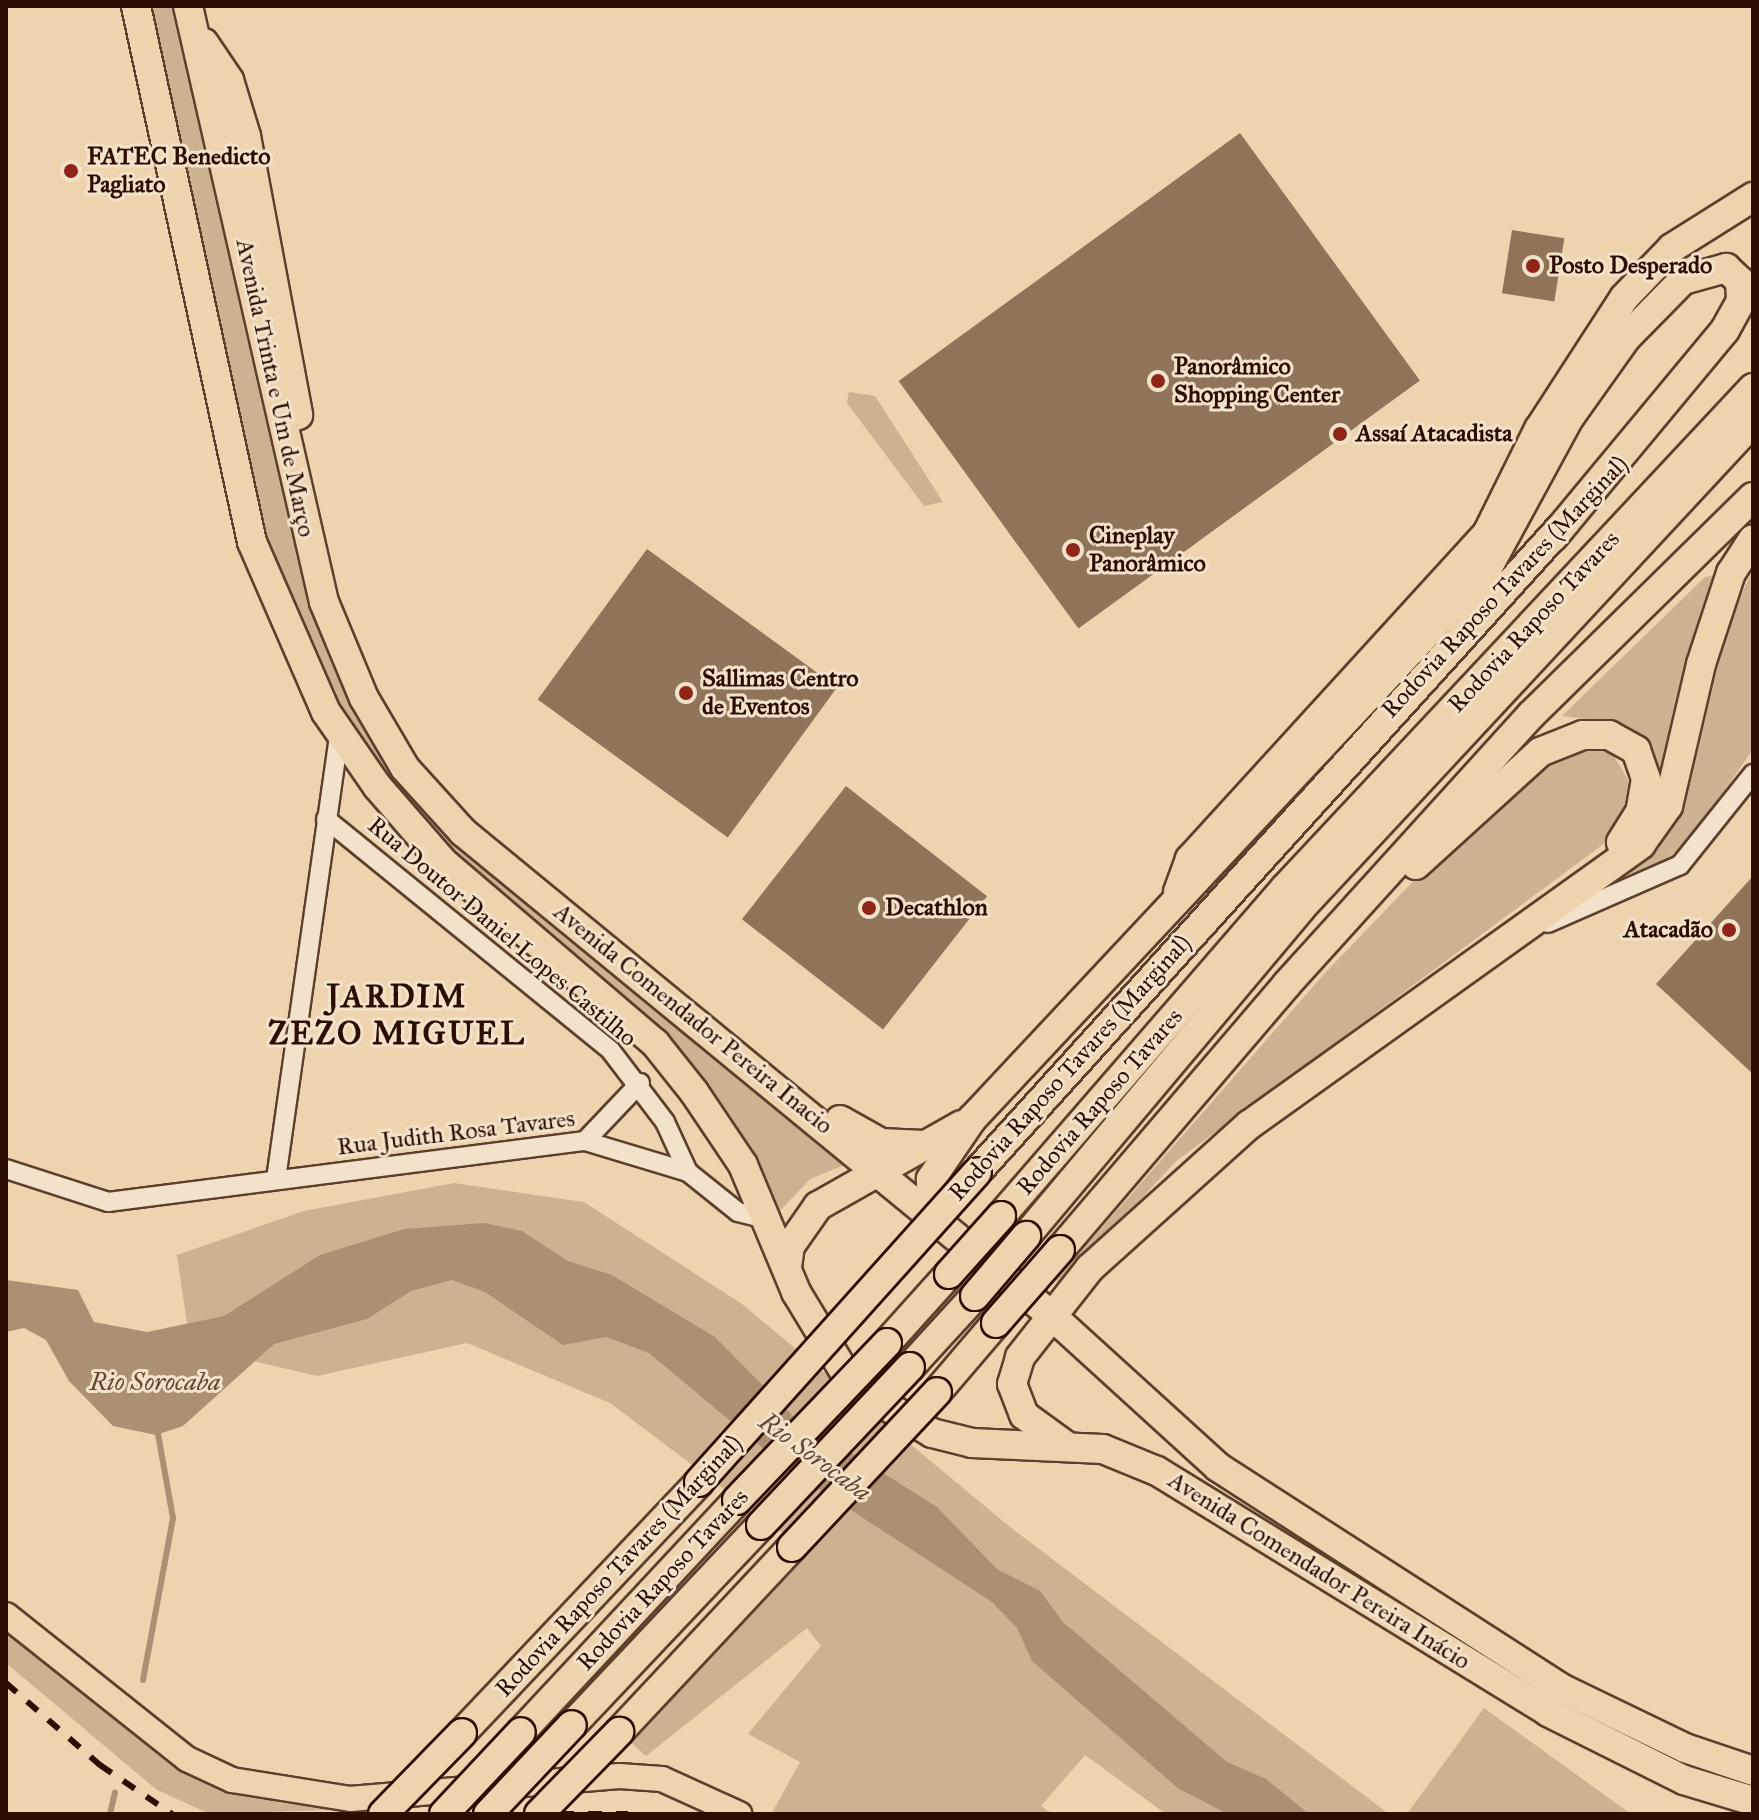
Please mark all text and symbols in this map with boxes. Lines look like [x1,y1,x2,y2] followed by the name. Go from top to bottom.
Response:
[87,143,271,199] place label: FATEC Benedicto Pagliato
[62,162,80,180] marker: FATEC Benedicto Pagliato
[229,236,321,540] street label: Avenida Trinta e Um de Março
[1549,252,1712,280] place label: Posto Desperado
[1524,257,1542,275] marker: Posto Desperado
[1174,353,1340,409] place label: Panorâmico Shopping Center
[1149,372,1167,390] marker: Panorâmico Shopping Center
[1356,420,1512,448] place label: Assaí Atacadista
[1331,425,1349,443] marker: Assaí Atacadista
[1376,450,1634,724] street label: Rodovia Raposo Tavares (Marginal)
[1089,522,1206,578] place label: Cineplay Panorâmico
[1442,525,1626,719] street label: Rodovia Raposo Tavares
[1064,541,1082,559] marker: Cineplay Panorâmico
[702,665,859,721] place label: Sallimas Centro de Eventos
[677,684,695,702] marker: Sallimas Centro de Eventos
[362,811,642,1053] street label: Rua Doutor Daniel Lopes Castilho
[885,894,988,922] place label: Decathlon
[548,897,838,1141] street label: Avenida Comendador Pereira Inacio
[860,899,878,917] marker: Decathlon
[1624,916,1713,944] place label: Atacadão
[1720,921,1738,939] marker: Atacadão
[943,929,1197,1207] street label: Rodovia Raposo Tavares (Marginal)
[268,979,526,1054] district label: JARDIM ZEZO MIGUEL
[1011,1003,1189,1201] street label: Rodovia Raposo Tavares
[335,1104,577,1162] street label: Rua Judith Rosa Tavares
[89,1366,221,1398] water label: Rio Sorocaba
[753,1406,877,1508] water label: Rio Sorocaba
[490,1429,748,1703] street label: Rodovia Raposo Tavares (Marginal)
[1163,1466,1475,1676] street label: Avenida Comendador Pereira Inácio
[571,1483,755,1677] street label: Rodovia Raposo Tavares

